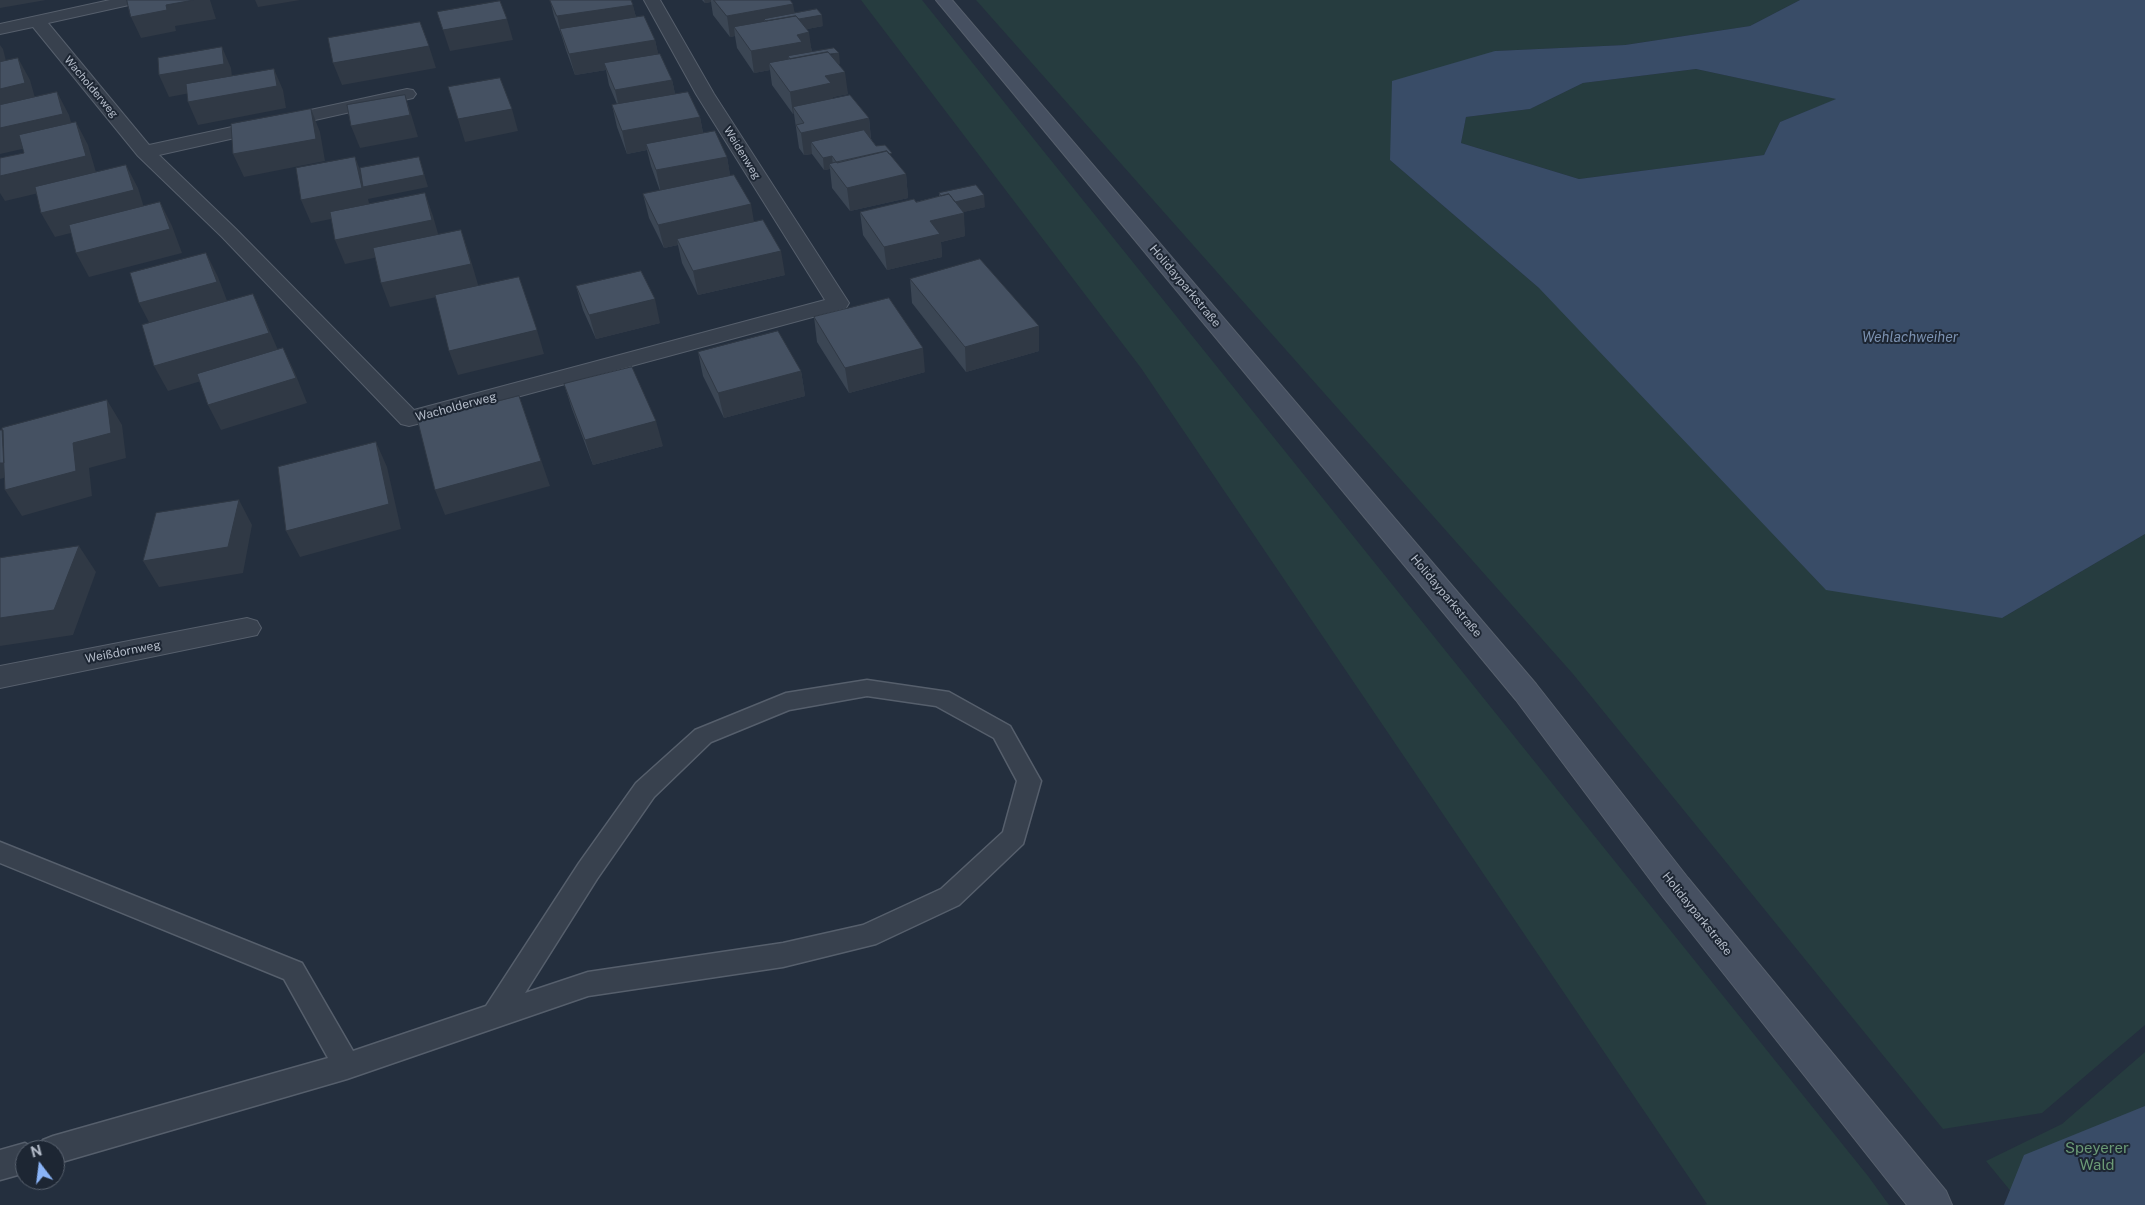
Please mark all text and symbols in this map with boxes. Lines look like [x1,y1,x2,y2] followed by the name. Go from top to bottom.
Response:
[61,54,121,120] street label: Wacholderweg
[721,124,763,182] street label: Weidenweg
[1146,242,1224,330] street label: Holidayparkstraße
[1862,330,1958,346] water label: Wehlachweiher
[414,389,498,425] street label: Wacholderweg
[1407,552,1485,640] street label: Holidayparkstraße
[84,638,162,666] street label: Weißdornweg
[1659,869,1735,959] street label: Holidayparkstraße
[2065,1139,2129,1174] park label: Speyerer Wald
[15,1140,65,1190] north arrow
[29,1142,44,1161] text: N

